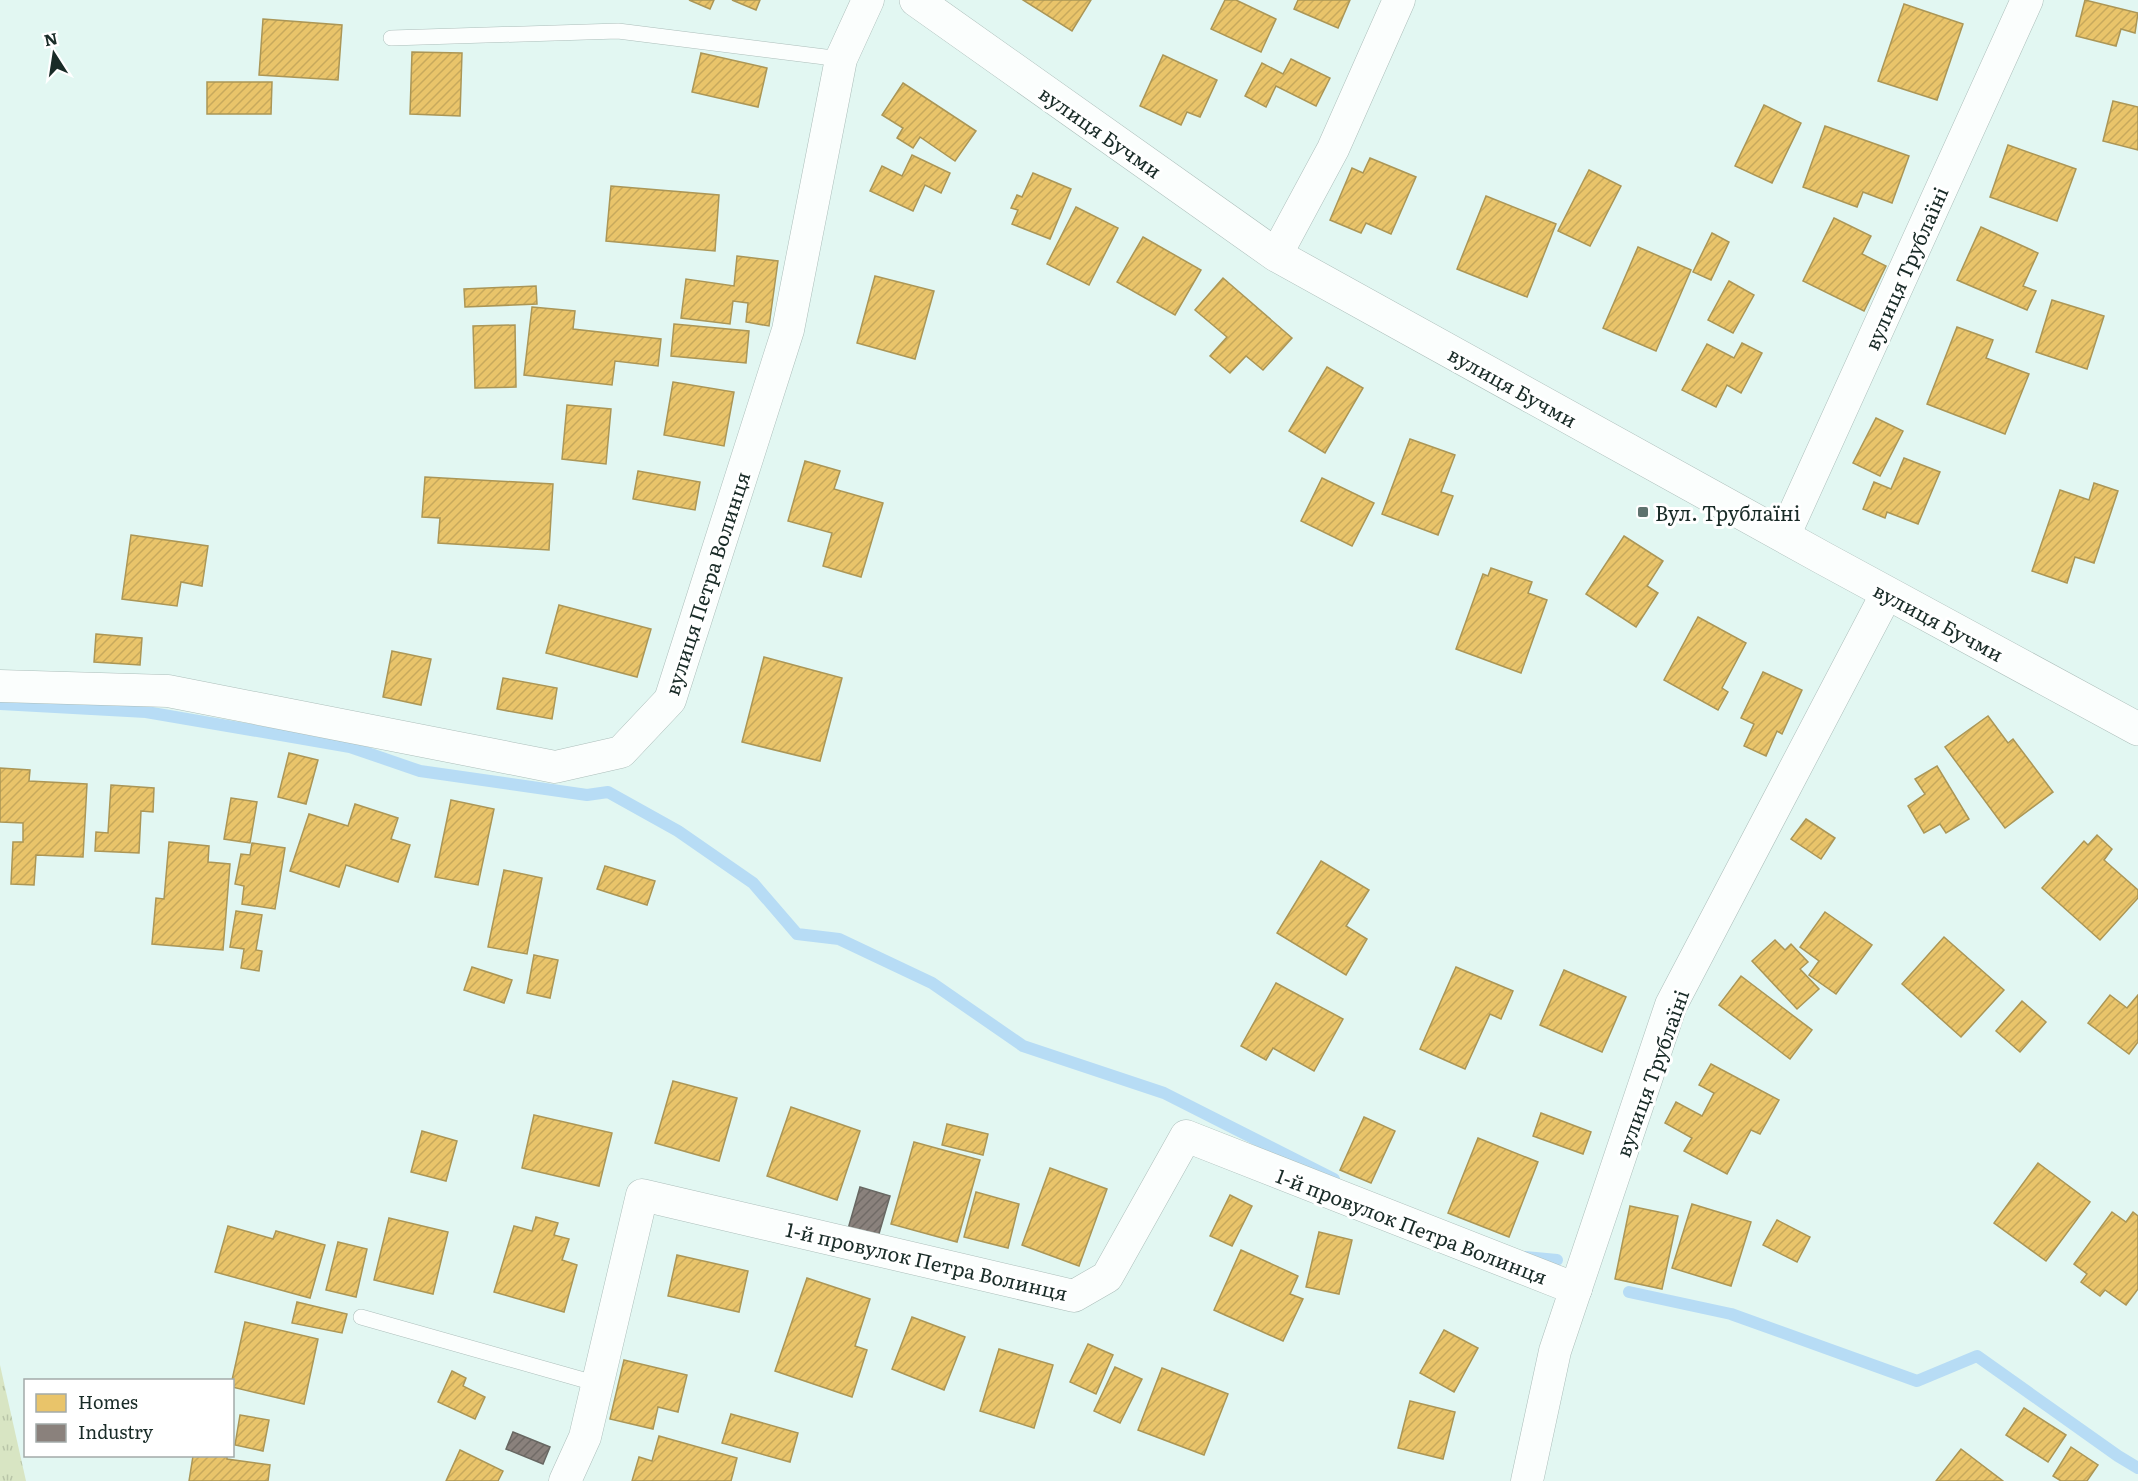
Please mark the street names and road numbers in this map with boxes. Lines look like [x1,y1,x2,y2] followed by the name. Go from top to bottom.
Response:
[1034,78,1168,184] street label: вулиця Бучми
[1855,181,1955,355] street label: вулиця Трублаїні
[1443,338,1583,434] street label: вулиця Бучми
[656,467,756,699] street label: вулиця Петра Волинця
[1869,574,2009,668] street label: вулиця Бучми
[1607,985,1695,1161] street label: вулиця Трублаїні
[1272,1159,1552,1291] street label: 1-й провулок Петра Волинця
[783,1213,1071,1307] street label: 1-й провулок Петра Волинця

